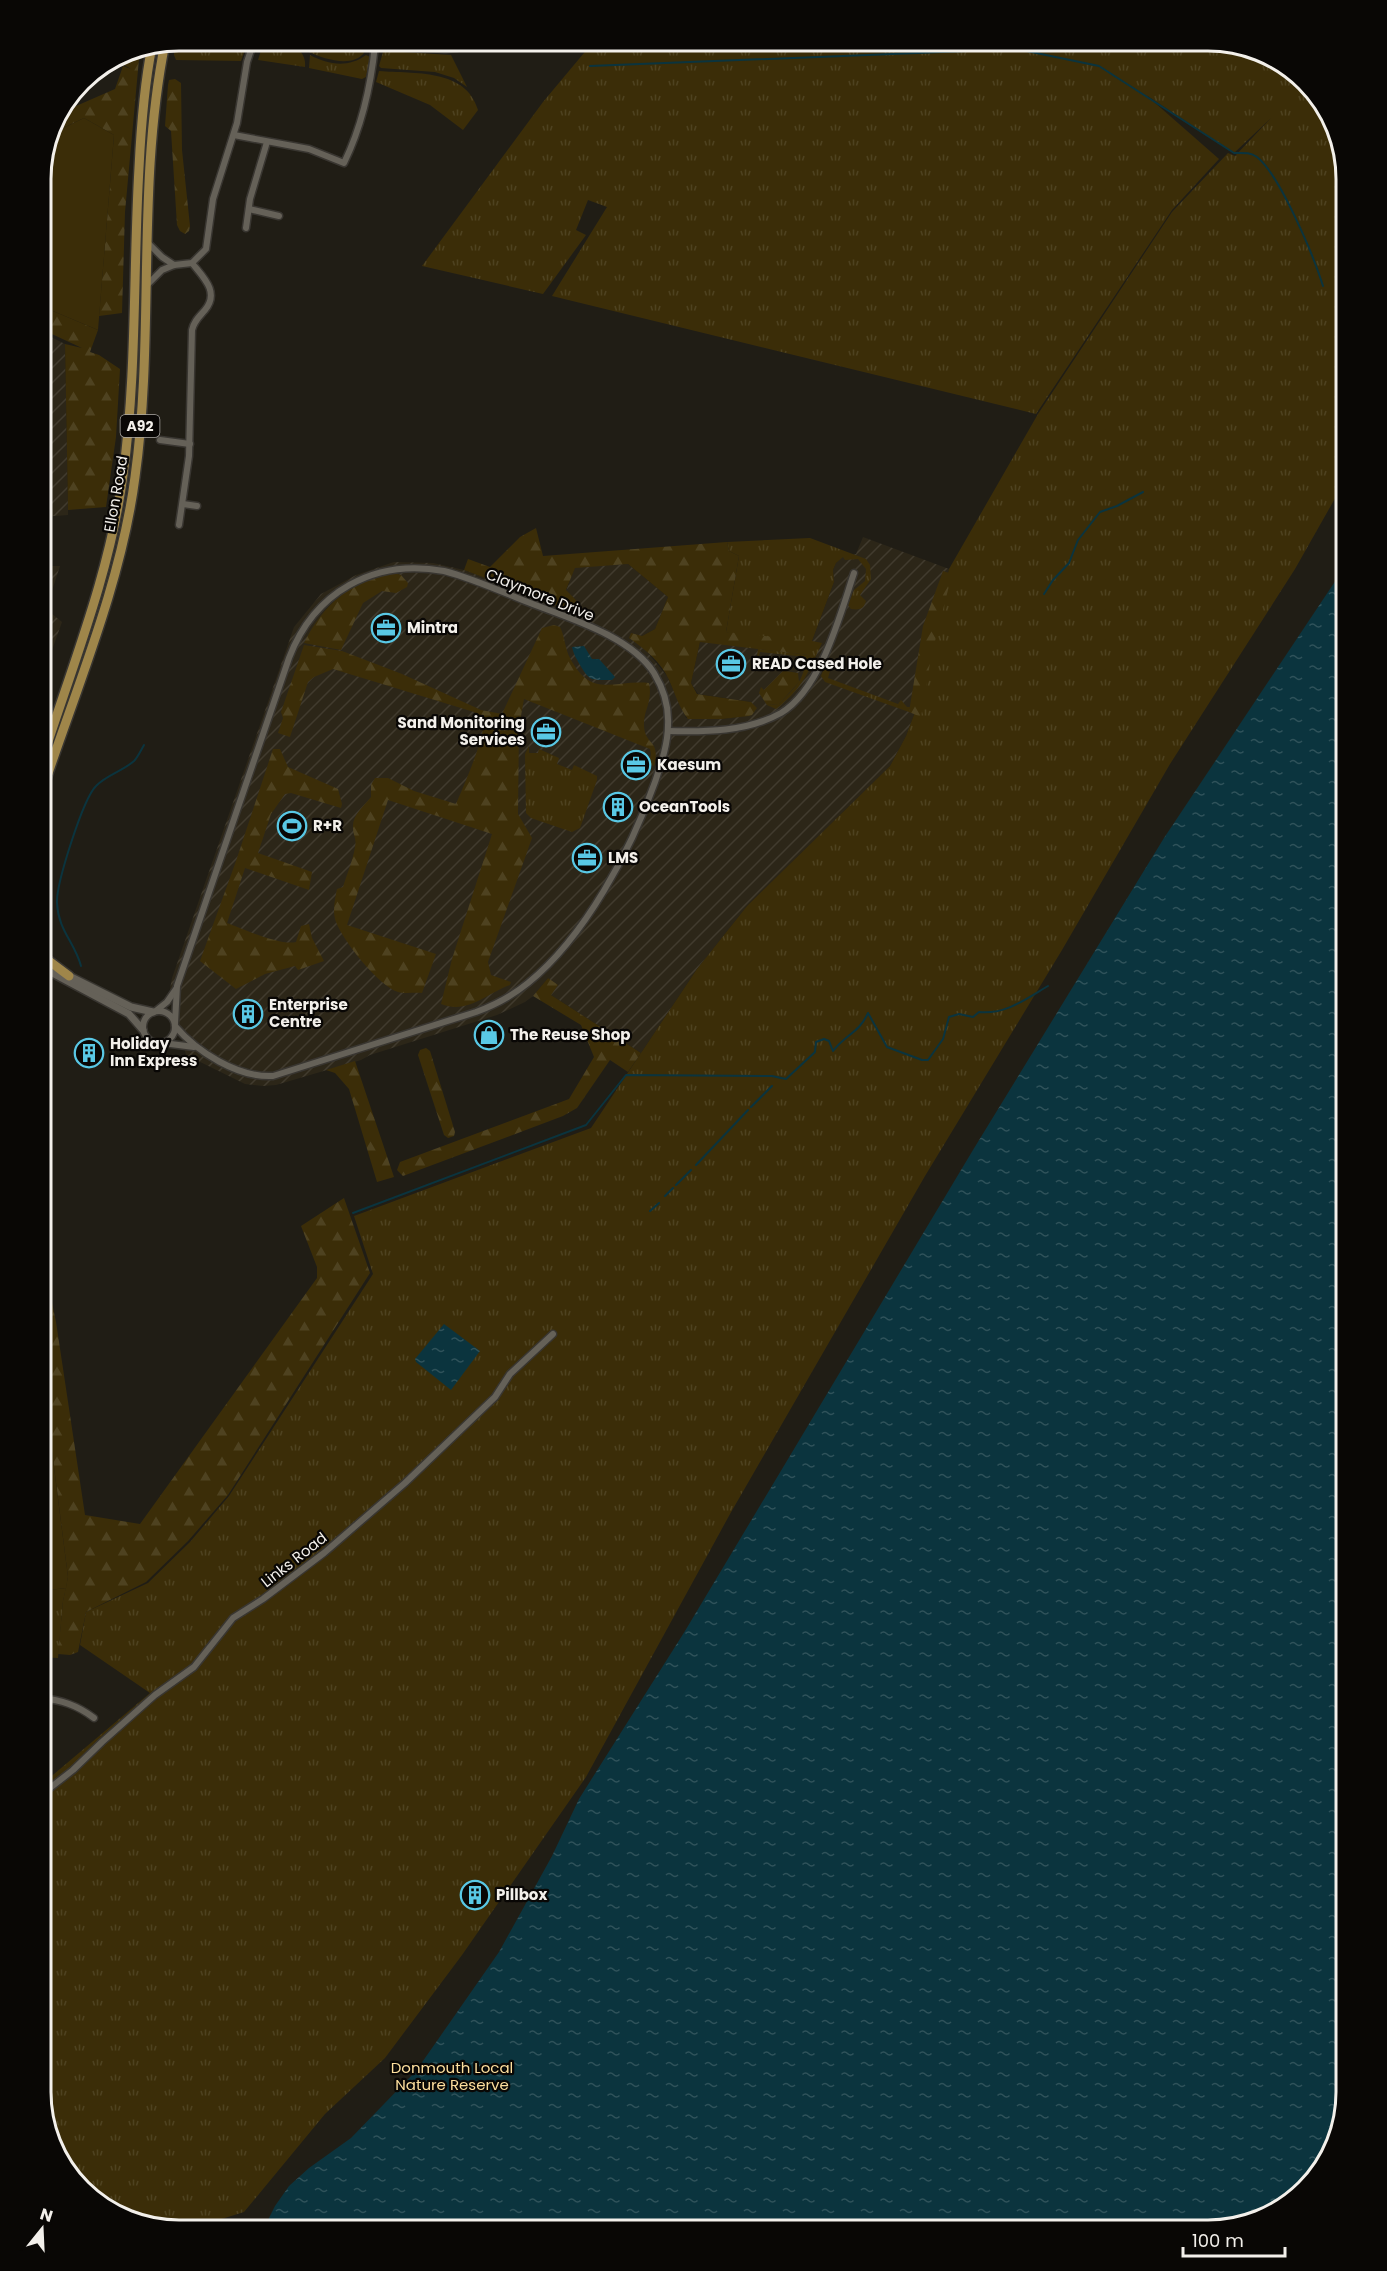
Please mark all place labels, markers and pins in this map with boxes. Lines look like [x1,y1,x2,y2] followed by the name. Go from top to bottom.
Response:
[370,612,402,644] office icon: Mintra
[407,617,458,638] place label: Mintra
[715,648,747,680] office icon: READ Cased Hole
[752,653,882,674] place label: READ Cased Hole
[397,712,525,750] place label: Sand Monitoring Services
[530,716,562,748] office icon: Sand Monitoring Services
[620,749,652,781] office icon: Kaesum
[657,754,721,775] place label: Kaesum
[602,791,634,823] building icon: OceanTools
[639,796,730,817] place label: OceanTools
[276,810,308,842] sports icon: R+R
[313,815,342,836] place label: R+R
[571,842,603,874] office icon: LMS
[608,847,638,868] place label: LMS
[269,994,348,1032] place label: Enterprise Centre
[232,998,264,1030] building icon: Enterprise Centre
[473,1019,505,1051] shop icon: The Reuse Shop
[510,1024,630,1045] place label: The Reuse Shop
[110,1033,197,1071] place label: Holiday Inn Express
[73,1037,105,1069] building icon: Holiday Inn Express
[459,1879,491,1911] building icon: Pillbox
[496,1884,547,1905] place label: Pillbox

